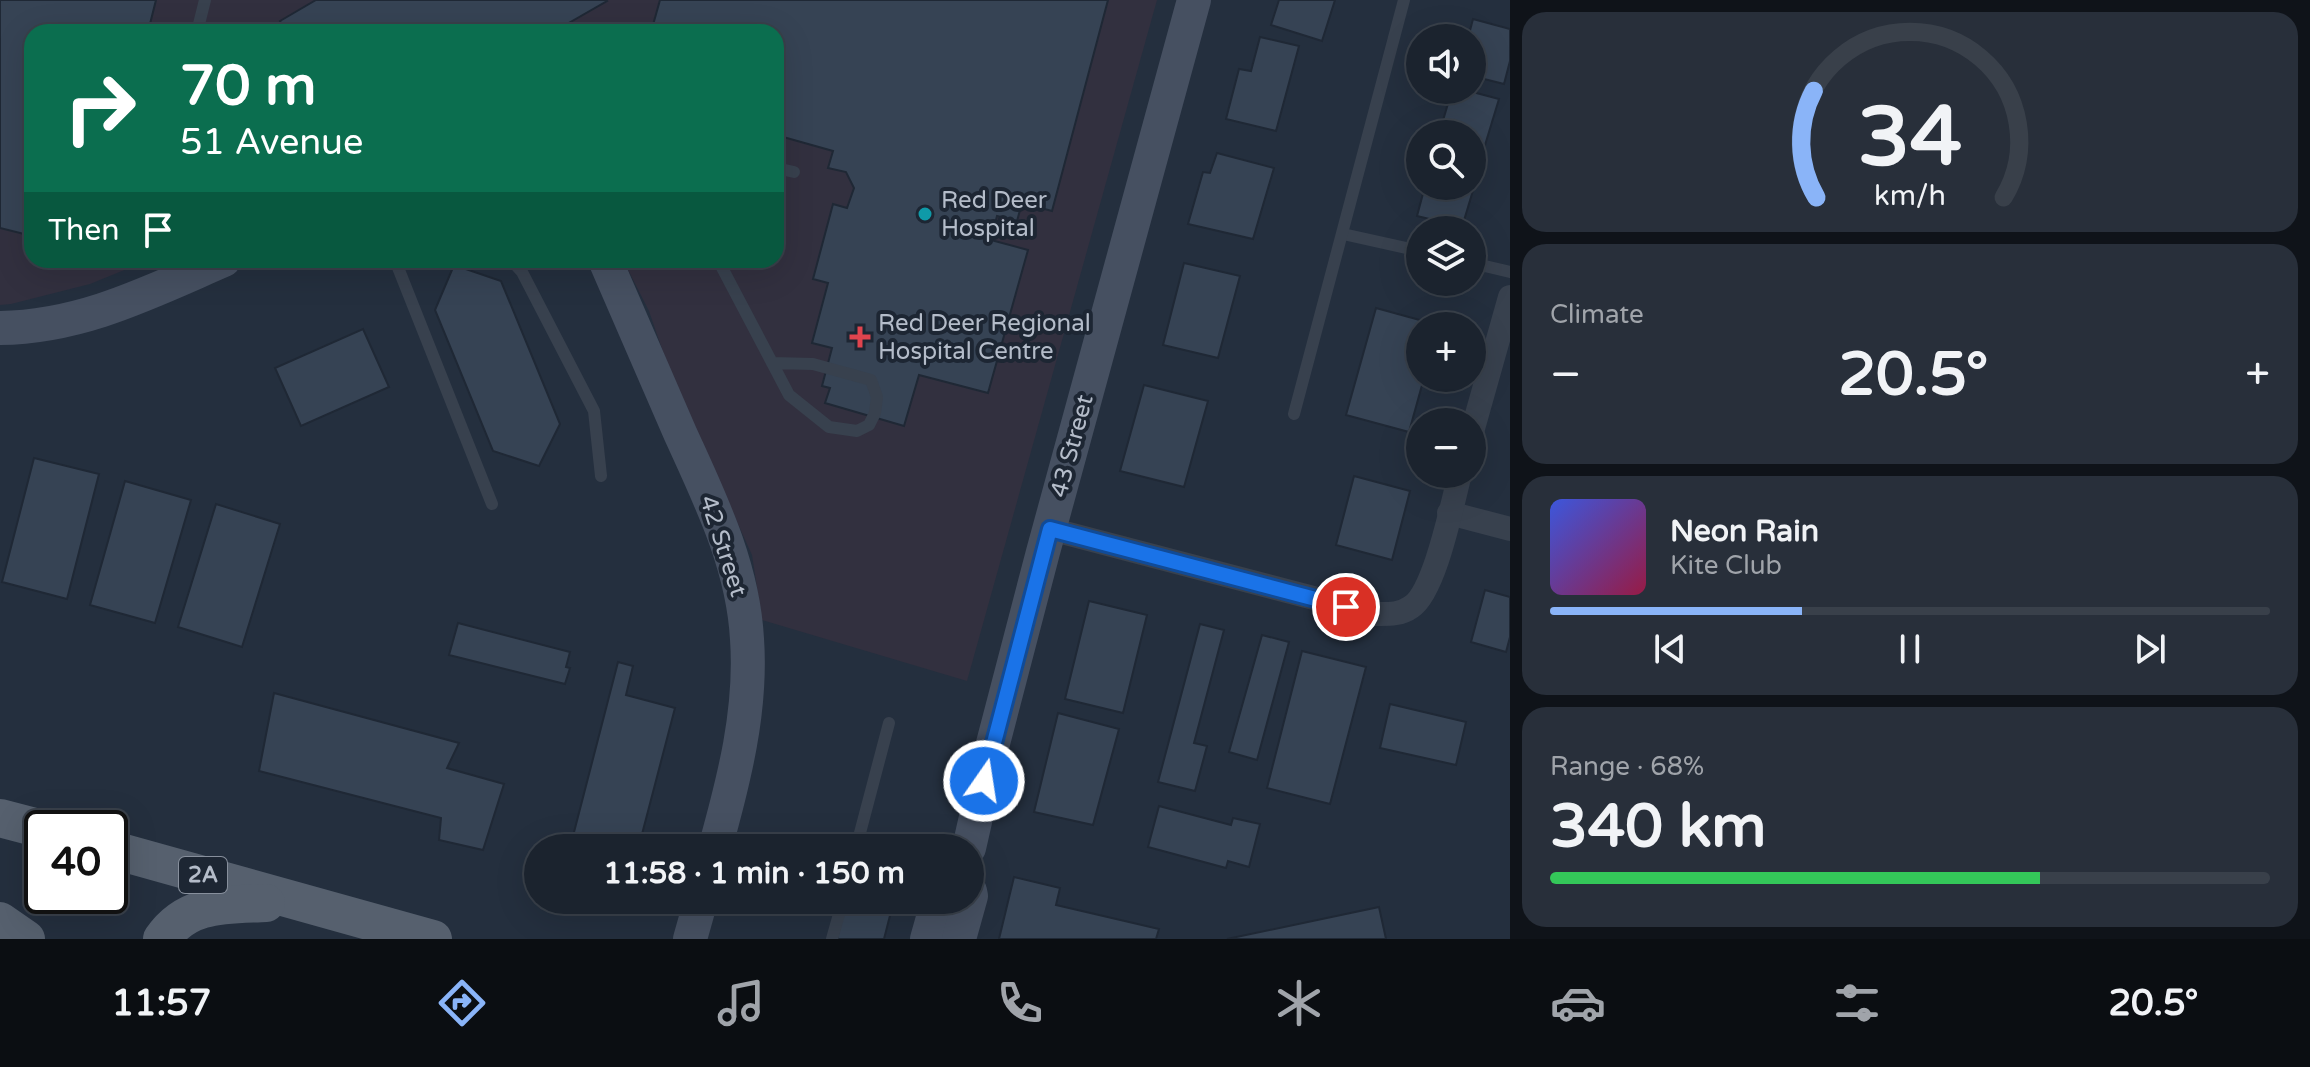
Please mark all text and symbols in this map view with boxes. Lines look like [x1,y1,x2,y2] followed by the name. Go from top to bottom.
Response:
[1406,24,1486,488] map controls
[1406,24,1486,104] button: sound
[180,53,316,120] text: 70 m
[48,56,152,160] icon: right
[1858,87,1962,187] text: 34
[1406,120,1486,200] button: search
[180,121,363,164] text: 51 Avenue
[1874,179,1946,213] text: km/h
[941,186,1048,243] place label: Red Deer Hospital
[916,205,934,223] marker: Red Deer Hospital
[136,208,180,252] icon: arrive
[48,212,120,249] text: Then
[1406,216,1486,296] button: layers
[1550,299,1644,330] text: Climate
[878,309,1091,366] place label: Red Deer Regional Hospital Centre
[1406,312,1486,392] button: +
[849,326,871,348] marker: Red Deer Regional Hospital Centre
[1838,339,1988,411] text: 20.5°
[1550,349,1581,402] text: −
[2245,349,2270,402] text: +
[1044,392,1100,500] street label: 43 Street
[1406,408,1486,488] button: −
[693,492,753,600] street label: 42 Street
[1670,513,1819,550] text: Neon Rain
[1670,550,1782,581] text: Kite Club
[1312,573,1380,641] pin
[1324,585,1368,629] icon: arrive
[1648,627,1692,671] icon: previous
[1888,627,1932,671] icon: pause
[2128,627,2172,671] icon: next
[942,739,1026,823] position arrow
[1550,751,1704,782] text: Range · 68%
[1550,791,1766,863] text: 340 km
[24,810,128,914] speed limit sign: 40
[603,855,905,892] text: 11:58 · 1 min · 150 m
[179,857,227,893] road number: 2A
[434,975,490,1031] icon: directions
[713,975,769,1031] icon: music
[992,975,1048,1031] icon: phone
[1271,975,1327,1031] icon: climate
[1550,975,1606,1031] icon: car
[1829,975,1885,1031] icon: filters
[112,982,211,1025] text: 11:57
[2108,982,2198,1025] text: 20.5°

